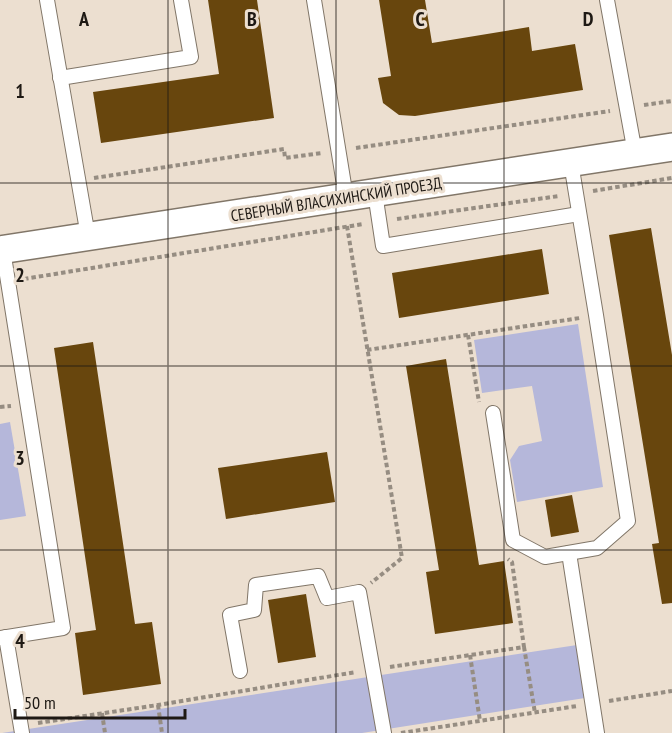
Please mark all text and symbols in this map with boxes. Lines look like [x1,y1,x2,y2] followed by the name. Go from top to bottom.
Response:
[78,6,90,32] text: A
[247,6,257,32] text: B
[415,6,425,32] text: C
[583,6,594,32] text: D
[15,78,25,104] text: 1
[229,172,443,226] street label: СЕВЕРНЫЙ ВЛАСИХИНСКИЙ ПРОЕЗД
[15,262,25,288] text: 2
[15,445,25,471] text: 3
[15,628,25,654] text: 4
[15,682,184,720] scale bar
[24,691,56,714] text: 50 m

